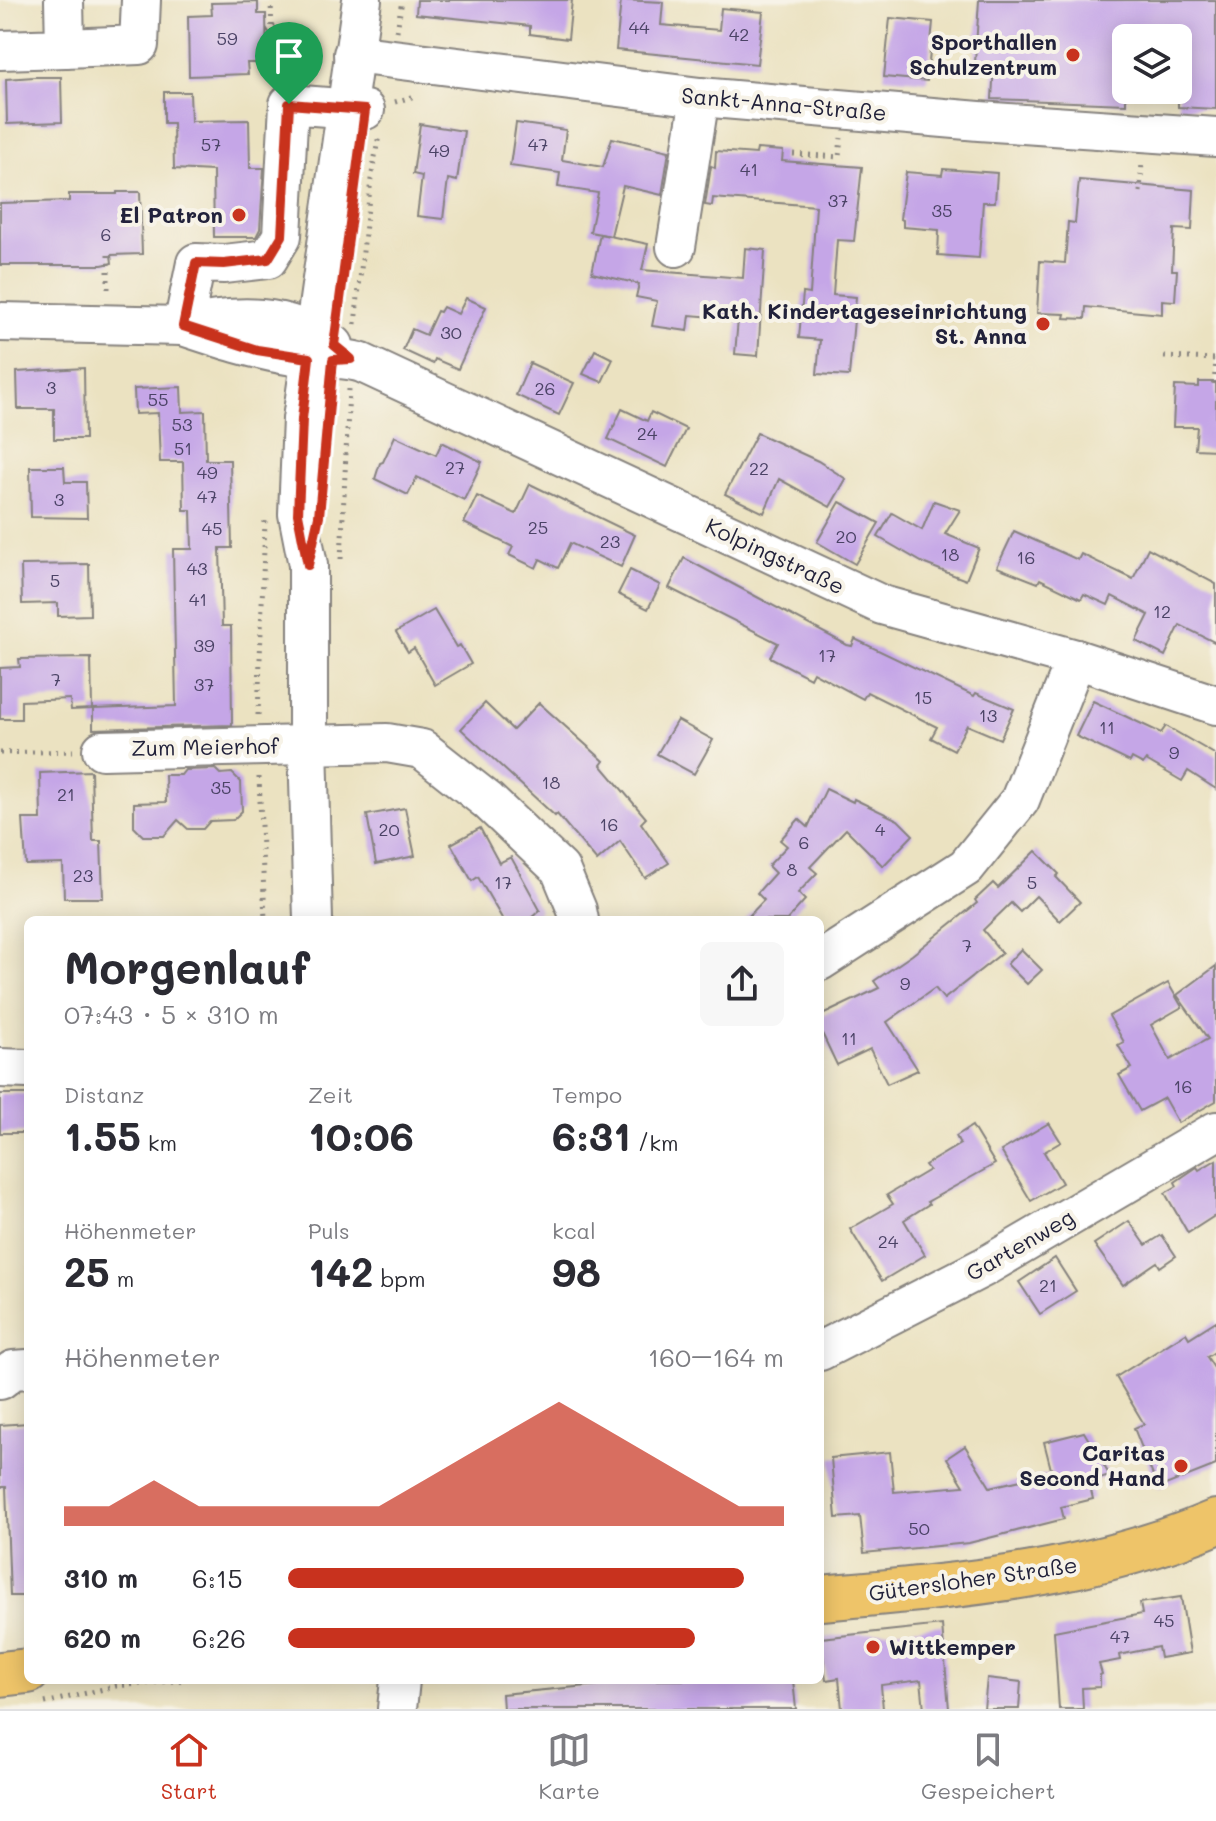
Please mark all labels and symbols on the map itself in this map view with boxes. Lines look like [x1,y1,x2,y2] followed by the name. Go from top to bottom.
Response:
[628,15,650,39] house number: 44
[255,22,323,104] pin
[729,22,749,46] house number: 42
[216,26,238,50] house number: 59
[909,27,1057,81] place label: Sporthallen Schulzentrum
[1064,46,1082,64] marker: Sporthallen Schulzentrum
[680,80,888,127] street label: Sankt-Anna-Straße
[201,132,221,156] house number: 57
[528,132,548,156] house number: 47
[428,138,450,162] house number: 49
[740,157,758,181] house number: 41
[828,188,848,212] house number: 37
[931,198,953,222] house number: 35
[119,200,223,229] place label: El Patron
[230,206,248,224] marker: El Patron
[101,222,111,246] house number: 6
[702,296,1027,350] place label: Kath. Kindertageseinrichtung St. Anna
[1034,315,1052,333] marker: Kath. Kindertageseinrichtung St. Anna
[440,320,462,344] house number: 30
[46,375,56,399] house number: 3
[535,376,555,400] house number: 26
[148,387,169,411] house number: 55
[171,412,193,436] house number: 53
[637,421,658,445] house number: 24
[174,436,192,460] house number: 51
[445,455,465,479] house number: 27
[749,456,769,480] house number: 22
[196,460,218,484] house number: 49
[197,484,217,508] house number: 47
[54,487,64,511] house number: 3
[701,511,849,600] street label: Kolpingstraße
[528,515,548,539] house number: 25
[201,516,223,540] house number: 45
[835,524,857,548] house number: 20
[600,529,620,553] house number: 23
[941,542,960,566] house number: 18
[1017,545,1035,569] house number: 16
[186,556,208,580] house number: 43
[50,568,60,592] house number: 5
[189,587,207,611] house number: 41
[1153,599,1171,623] house number: 12
[193,633,215,657] house number: 39
[818,643,836,667] house number: 17
[51,667,61,691] house number: 7
[194,672,214,696] house number: 37
[914,685,932,709] house number: 15
[979,703,997,727] house number: 13
[1099,715,1115,739] house number: 11
[131,731,280,762] street label: Zum Meierhof
[1169,740,1180,764] house number: 9
[542,770,561,794] house number: 18
[210,775,232,799] house number: 35
[57,782,75,806] house number: 21
[600,812,618,836] house number: 16
[378,817,400,841] house number: 20
[875,817,886,841] house number: 4
[799,830,809,854] house number: 6
[787,857,798,881] house number: 8
[73,863,93,887] house number: 23
[494,870,512,894] house number: 17
[1027,870,1037,894] house number: 5
[962,933,972,957] house number: 7
[900,971,911,995] house number: 9
[841,1026,857,1050] house number: 11
[1174,1074,1192,1098] house number: 16
[961,1202,1079,1287] street label: Gartenweg
[878,1229,899,1253] house number: 24
[1039,1273,1057,1297] house number: 21
[1019,1438,1165,1492] place label: Caritas Second Hand
[1172,1457,1190,1475] marker: Caritas Second Hand
[908,1516,930,1540] house number: 50
[867,1550,1079,1608] street label: Gütersloher Straße
[1153,1608,1175,1632] house number: 45
[1110,1624,1130,1648] house number: 47
[889,1632,1016,1661] place label: Wittkemper
[864,1638,882,1656] marker: Wittkemper

